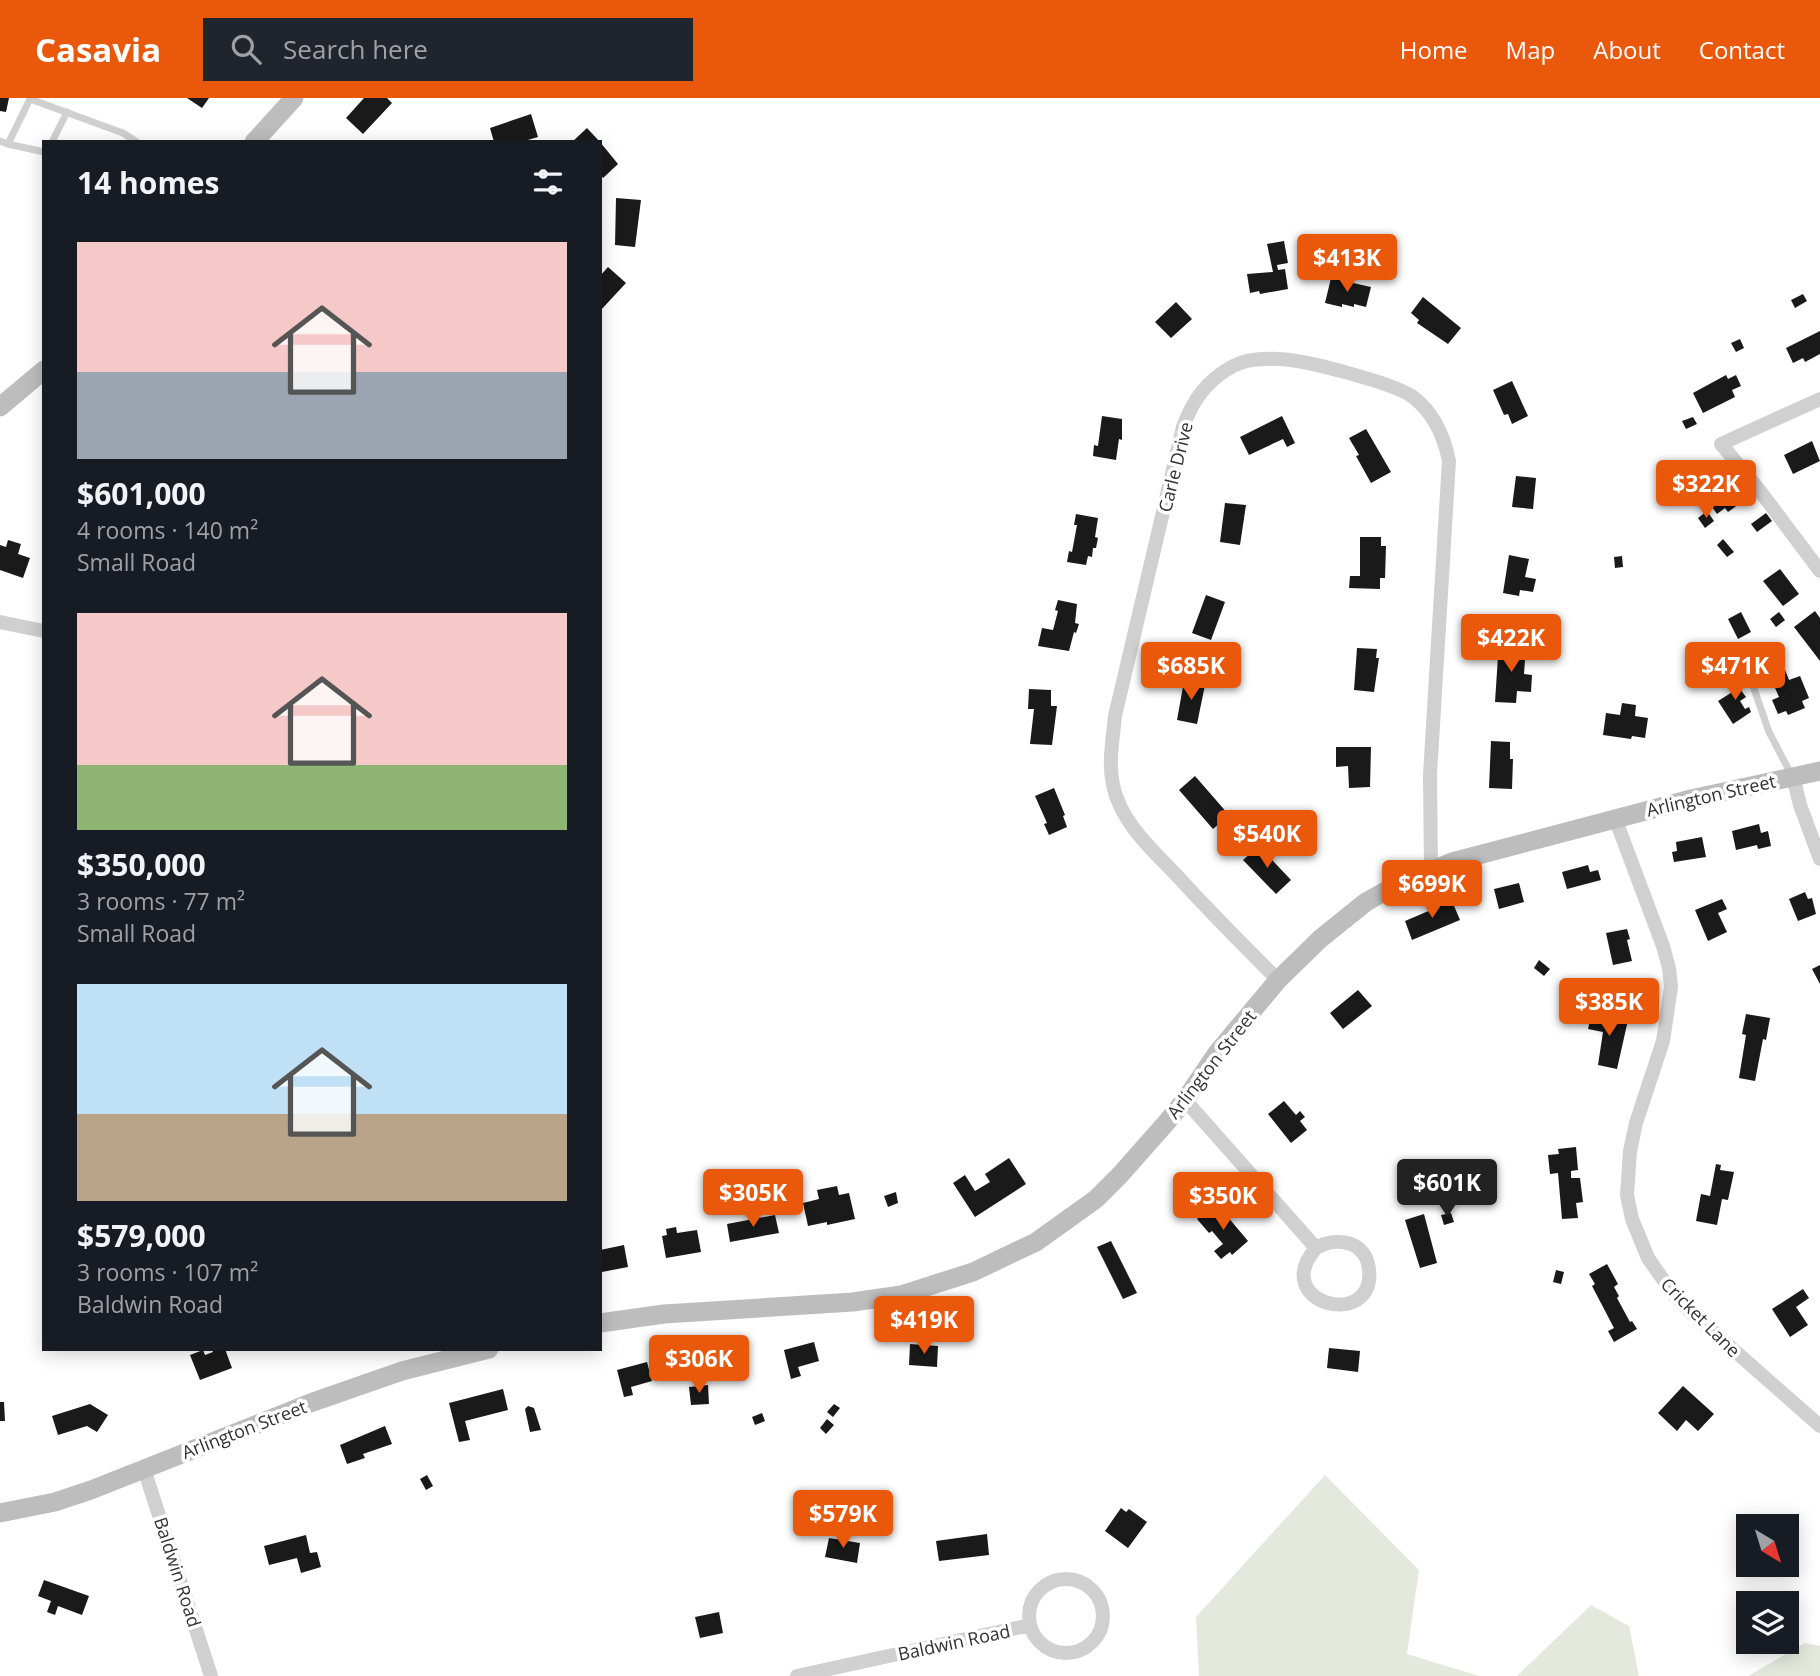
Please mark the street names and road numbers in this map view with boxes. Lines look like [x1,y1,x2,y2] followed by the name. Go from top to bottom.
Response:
[1152,419,1198,515] street label: Carle Drive
[1644,768,1778,822] street label: Arlington Street
[1161,1005,1261,1123] street label: Arlington Street
[1656,1272,1746,1362] street label: Cricket Lane
[178,1394,310,1464] street label: Arlington Street
[149,1514,207,1630] street label: Baldwin Road
[896,1618,1012,1666] street label: Baldwin Road

